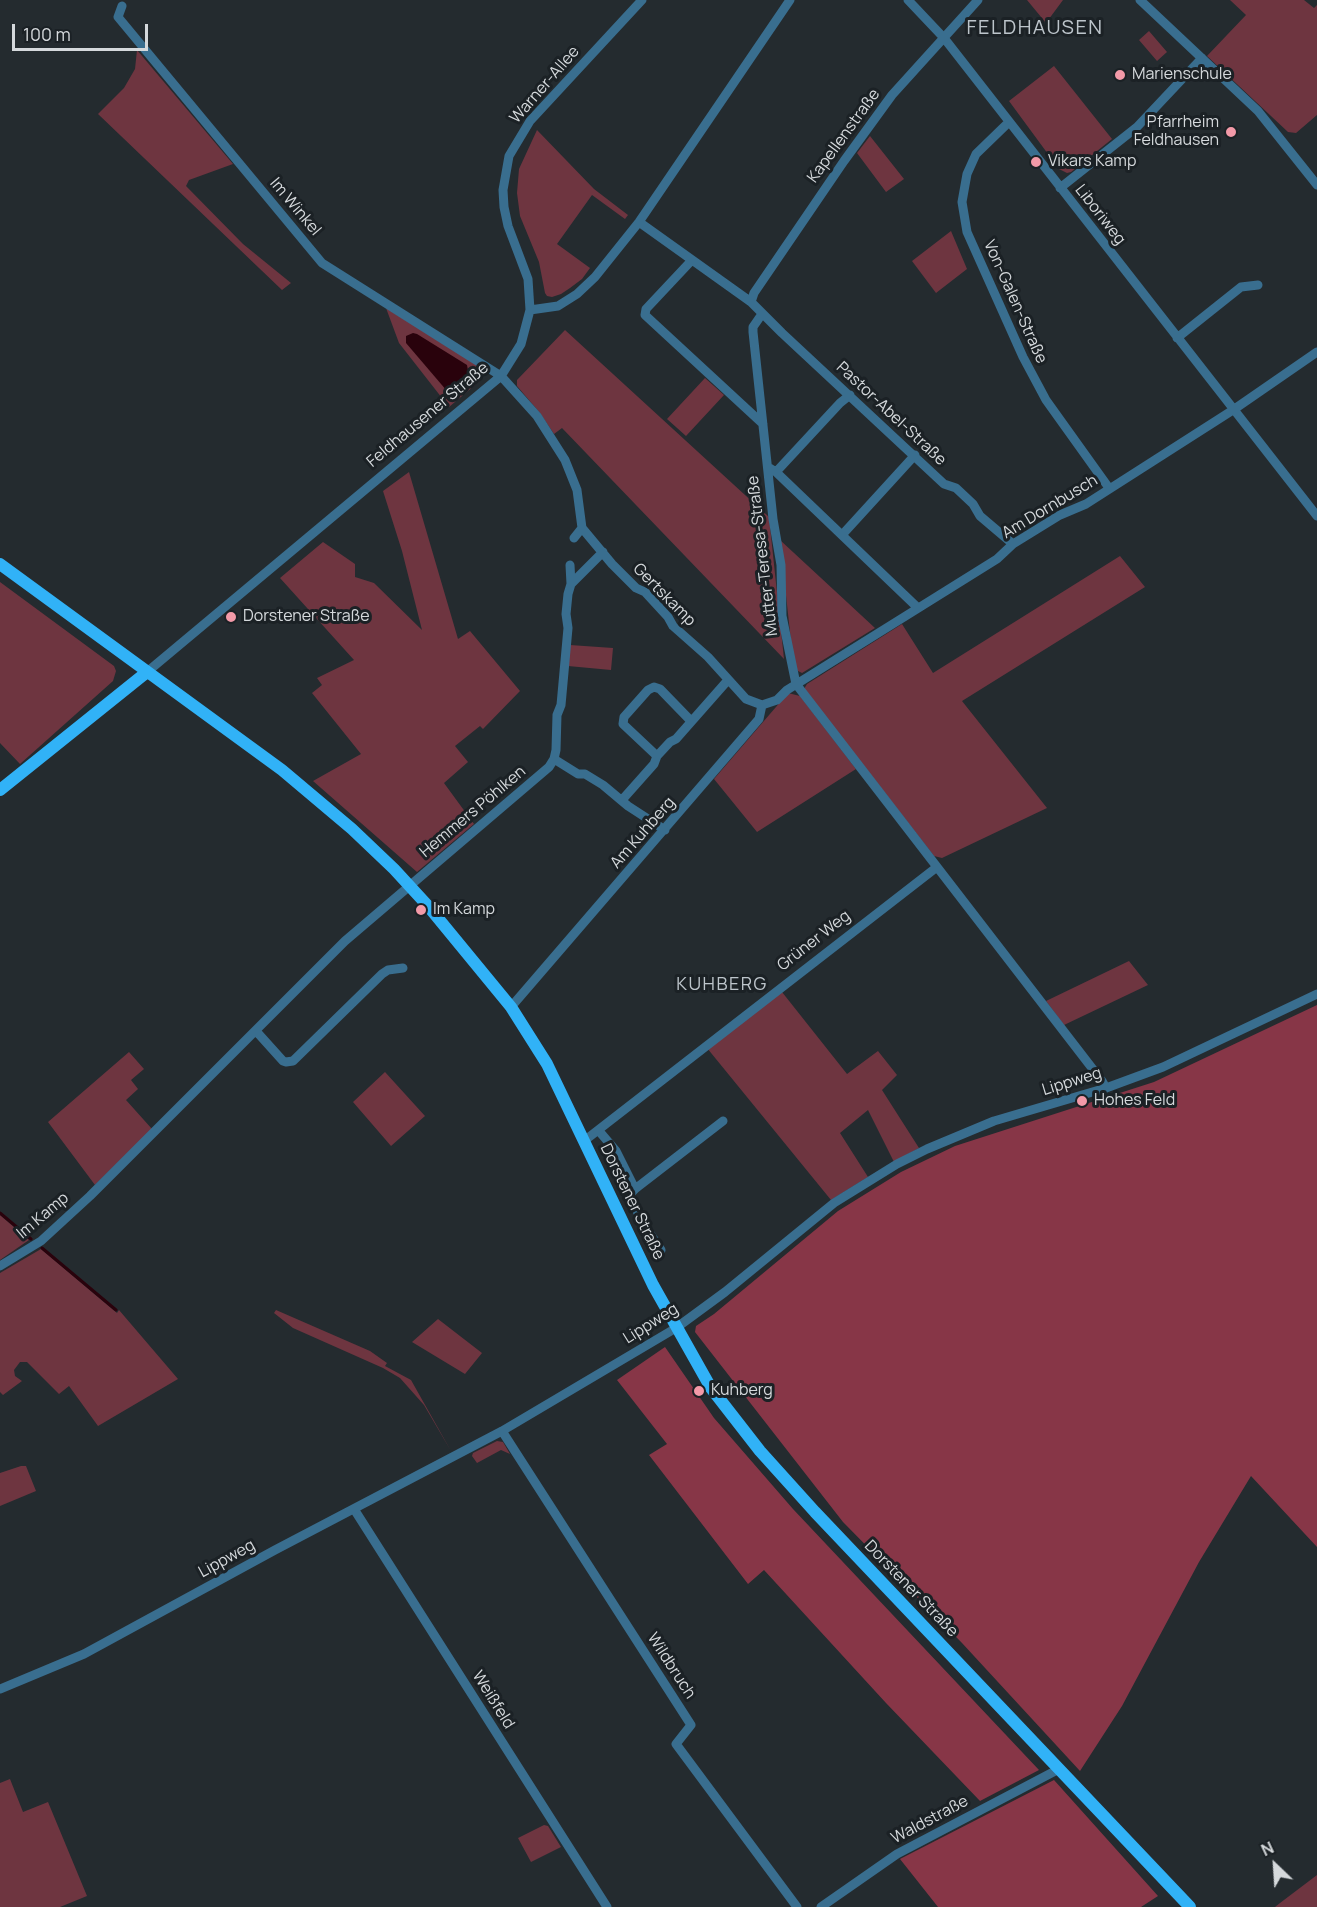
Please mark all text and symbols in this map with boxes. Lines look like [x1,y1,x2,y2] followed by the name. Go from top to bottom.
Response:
[15,12,152,50] scale bar
[967,16,1103,40] district label: FELDHAUSEN
[23,22,71,46] text: 100 m
[506,42,584,128] street label: Warner-Allee
[1132,65,1232,85] place label: Marienschule
[1113,68,1127,82] marker: Marienschule
[804,85,884,187] street label: Kapellenstraße
[1134,113,1219,151] place label: Pfarrheim Feldhausen
[1224,125,1238,139] marker: Pfarrheim Feldhausen
[1048,152,1136,172] place label: Vikars Kamp
[1029,155,1043,169] marker: Vikars Kamp
[265,174,325,240] street label: Im Winkel
[1071,181,1129,249] street label: Liboriweg
[979,237,1051,367] street label: Von-Galen-Straße
[363,358,493,472] street label: Feldhausener Straße
[832,358,950,470] street label: Pastor-Abel-Straße
[999,471,1101,543] street label: Am Dornbusch
[744,475,782,637] street label: Mutter-Teresa-Straße
[629,560,699,630] street label: Gertskamp
[243,607,370,627] place label: Dorstener Straße
[224,610,238,624] marker: Dorstener Straße
[416,762,530,862] street label: Hemmers Pöhlken
[607,793,679,873] street label: Am Kuhberg
[433,900,495,920] place label: Im Kamp
[414,903,428,917] marker: Im Kamp
[774,907,854,975] street label: Grüner Weg
[676,974,768,996] district label: KUHBERG
[1040,1064,1104,1100] street label: Lippweg
[1094,1091,1175,1111] place label: Hohes Feld
[1075,1094,1089,1108] marker: Hohes Feld
[596,1141,668,1263] street label: Dorstener Straße
[13,1189,73,1243] street label: Im Kamp
[620,1300,682,1348] street label: Lippweg
[711,1381,773,1401] place label: Kuhberg
[692,1384,706,1398] marker: Kuhberg
[196,1536,258,1582] street label: Lippweg
[860,1537,962,1641] street label: Dorstener Straße
[643,1629,699,1703] street label: Wildbruch
[468,1668,518,1732] street label: Weißfeld
[888,1792,972,1848] street label: Waldstraße
[1245,1835,1305,1895] north arrow
[1258,1836,1277,1861] text: N

